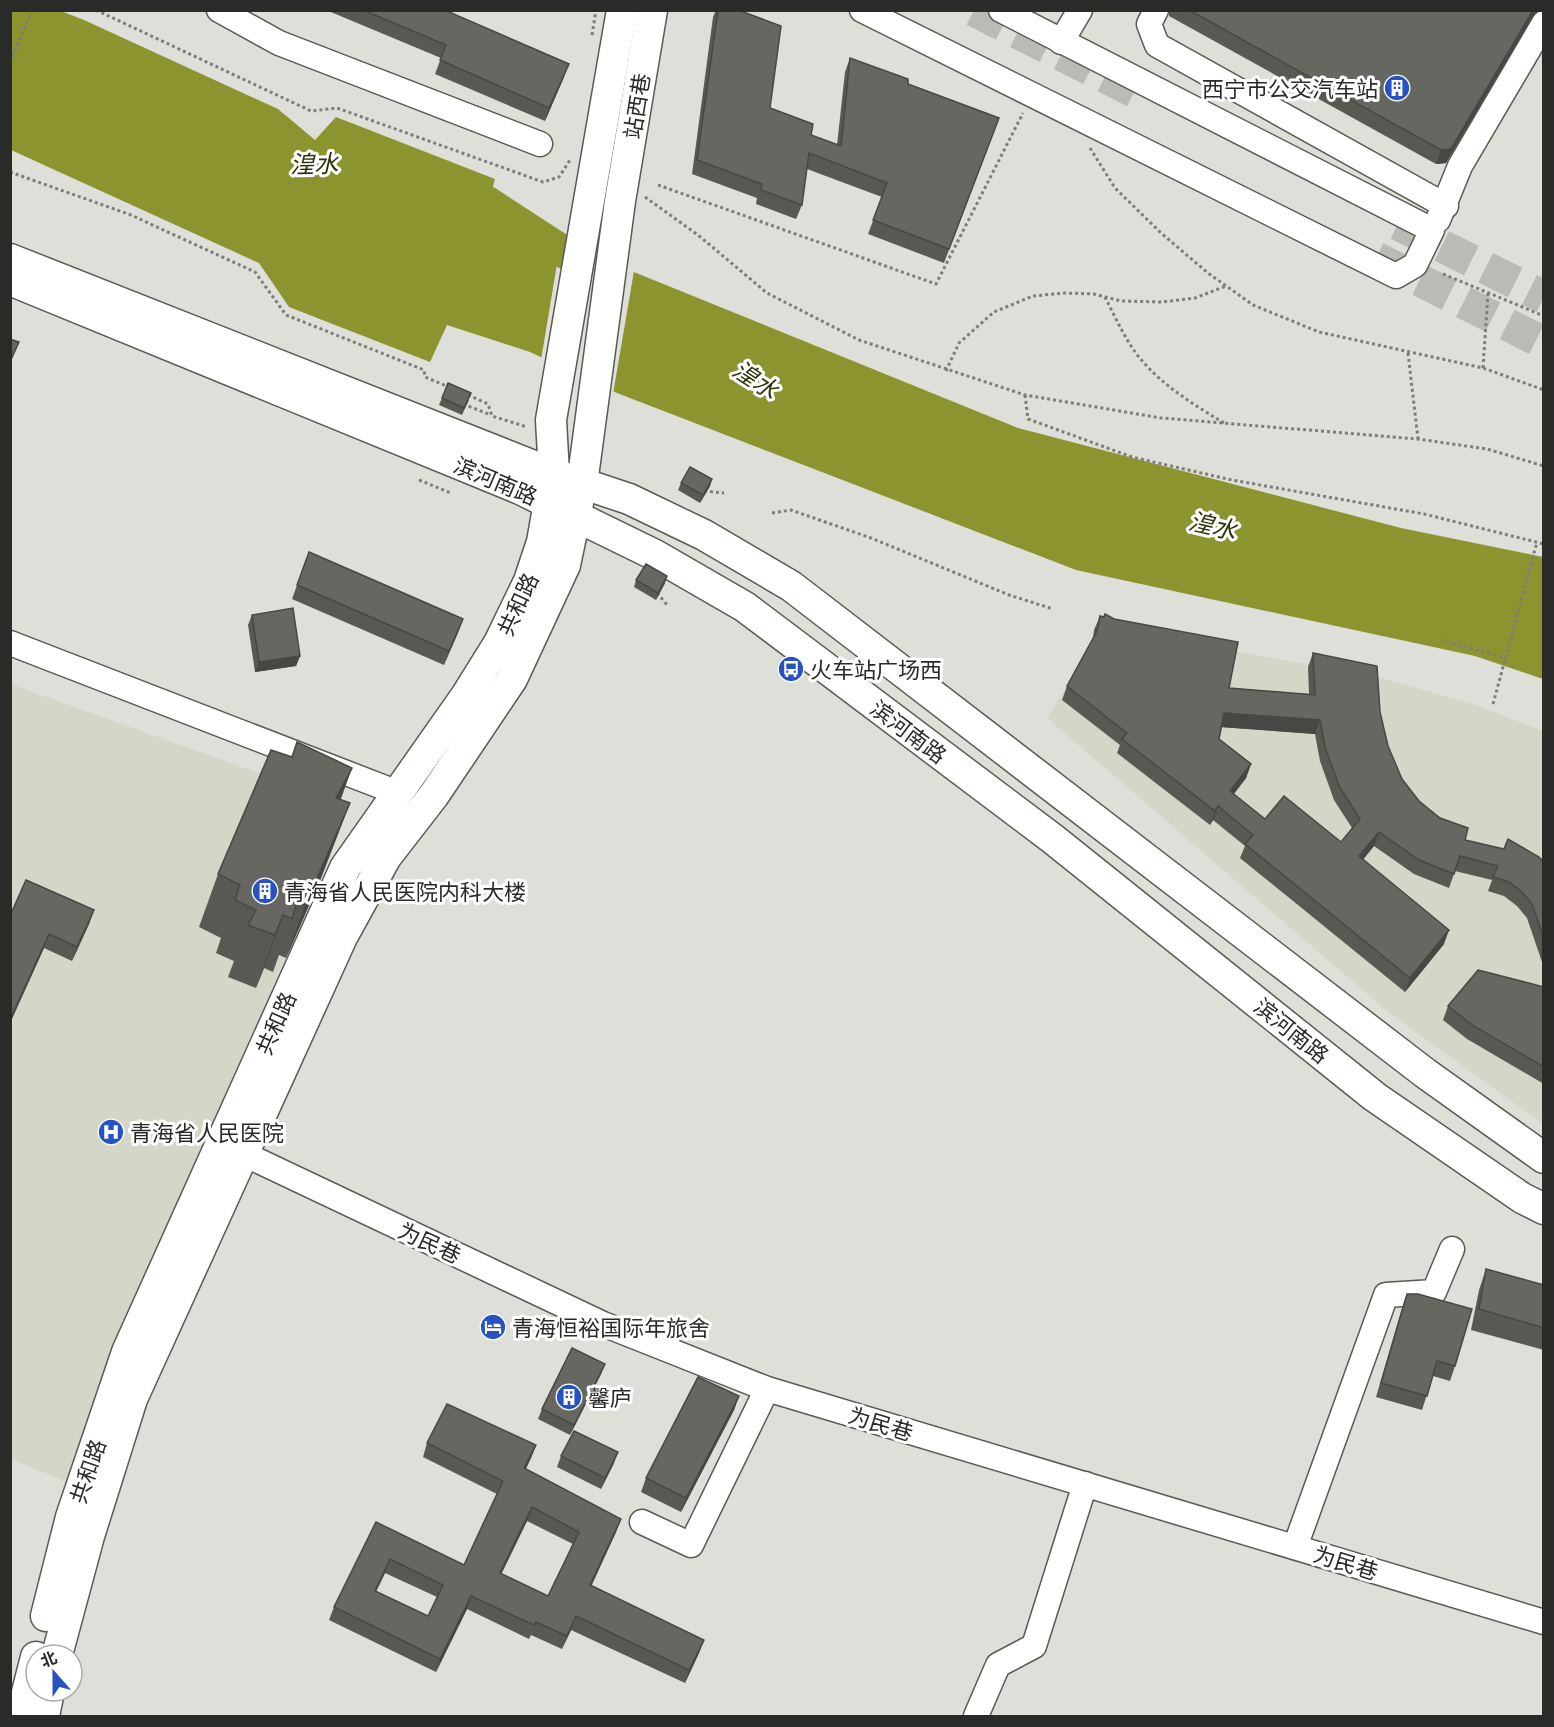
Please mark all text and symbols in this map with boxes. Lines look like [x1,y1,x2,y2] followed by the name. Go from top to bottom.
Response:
[618,71,654,141] street label: 站西巷
[1382,73,1412,103] building icon: 西宁市公交汽车站
[1202,75,1378,101] place label: 西宁市公交汽车站
[290,148,339,178] water label: 湟水
[728,354,785,405] water label: 湟水
[450,451,542,509] street label: 滨河南路
[1186,505,1241,545] water label: 湟水
[491,569,543,639] street label: 共和路
[776,654,806,684] bus stop icon: 火车站广场西
[810,656,942,682] place label: 火车站广场西
[866,694,952,768] street label: 滨河南路
[250,876,280,906] building icon: 青海省人民医院内科大楼
[284,878,526,904] place label: 青海省人民医院内科大楼
[250,988,300,1058] street label: 共和路
[1250,992,1334,1068] street label: 滨河南路
[96,1117,126,1147] hospital icon: 青海省人民医院
[130,1119,284,1145] place label: 青海省人民医院
[395,1216,465,1268] street label: 为民巷
[478,1312,508,1342] hotel icon: 青海恒裕国际年旅舍
[512,1314,710,1340] place label: 青海恒裕国际年旅舍
[554,1382,584,1412] building icon: 馨庐
[588,1384,632,1410] place label: 馨庐
[846,1401,916,1445] street label: 为民巷
[64,1436,110,1506] street label: 共和路
[1311,1540,1381,1584] street label: 为民巷
[24,1643,84,1703] north arrow
[38,1647,59,1670] text: 北

